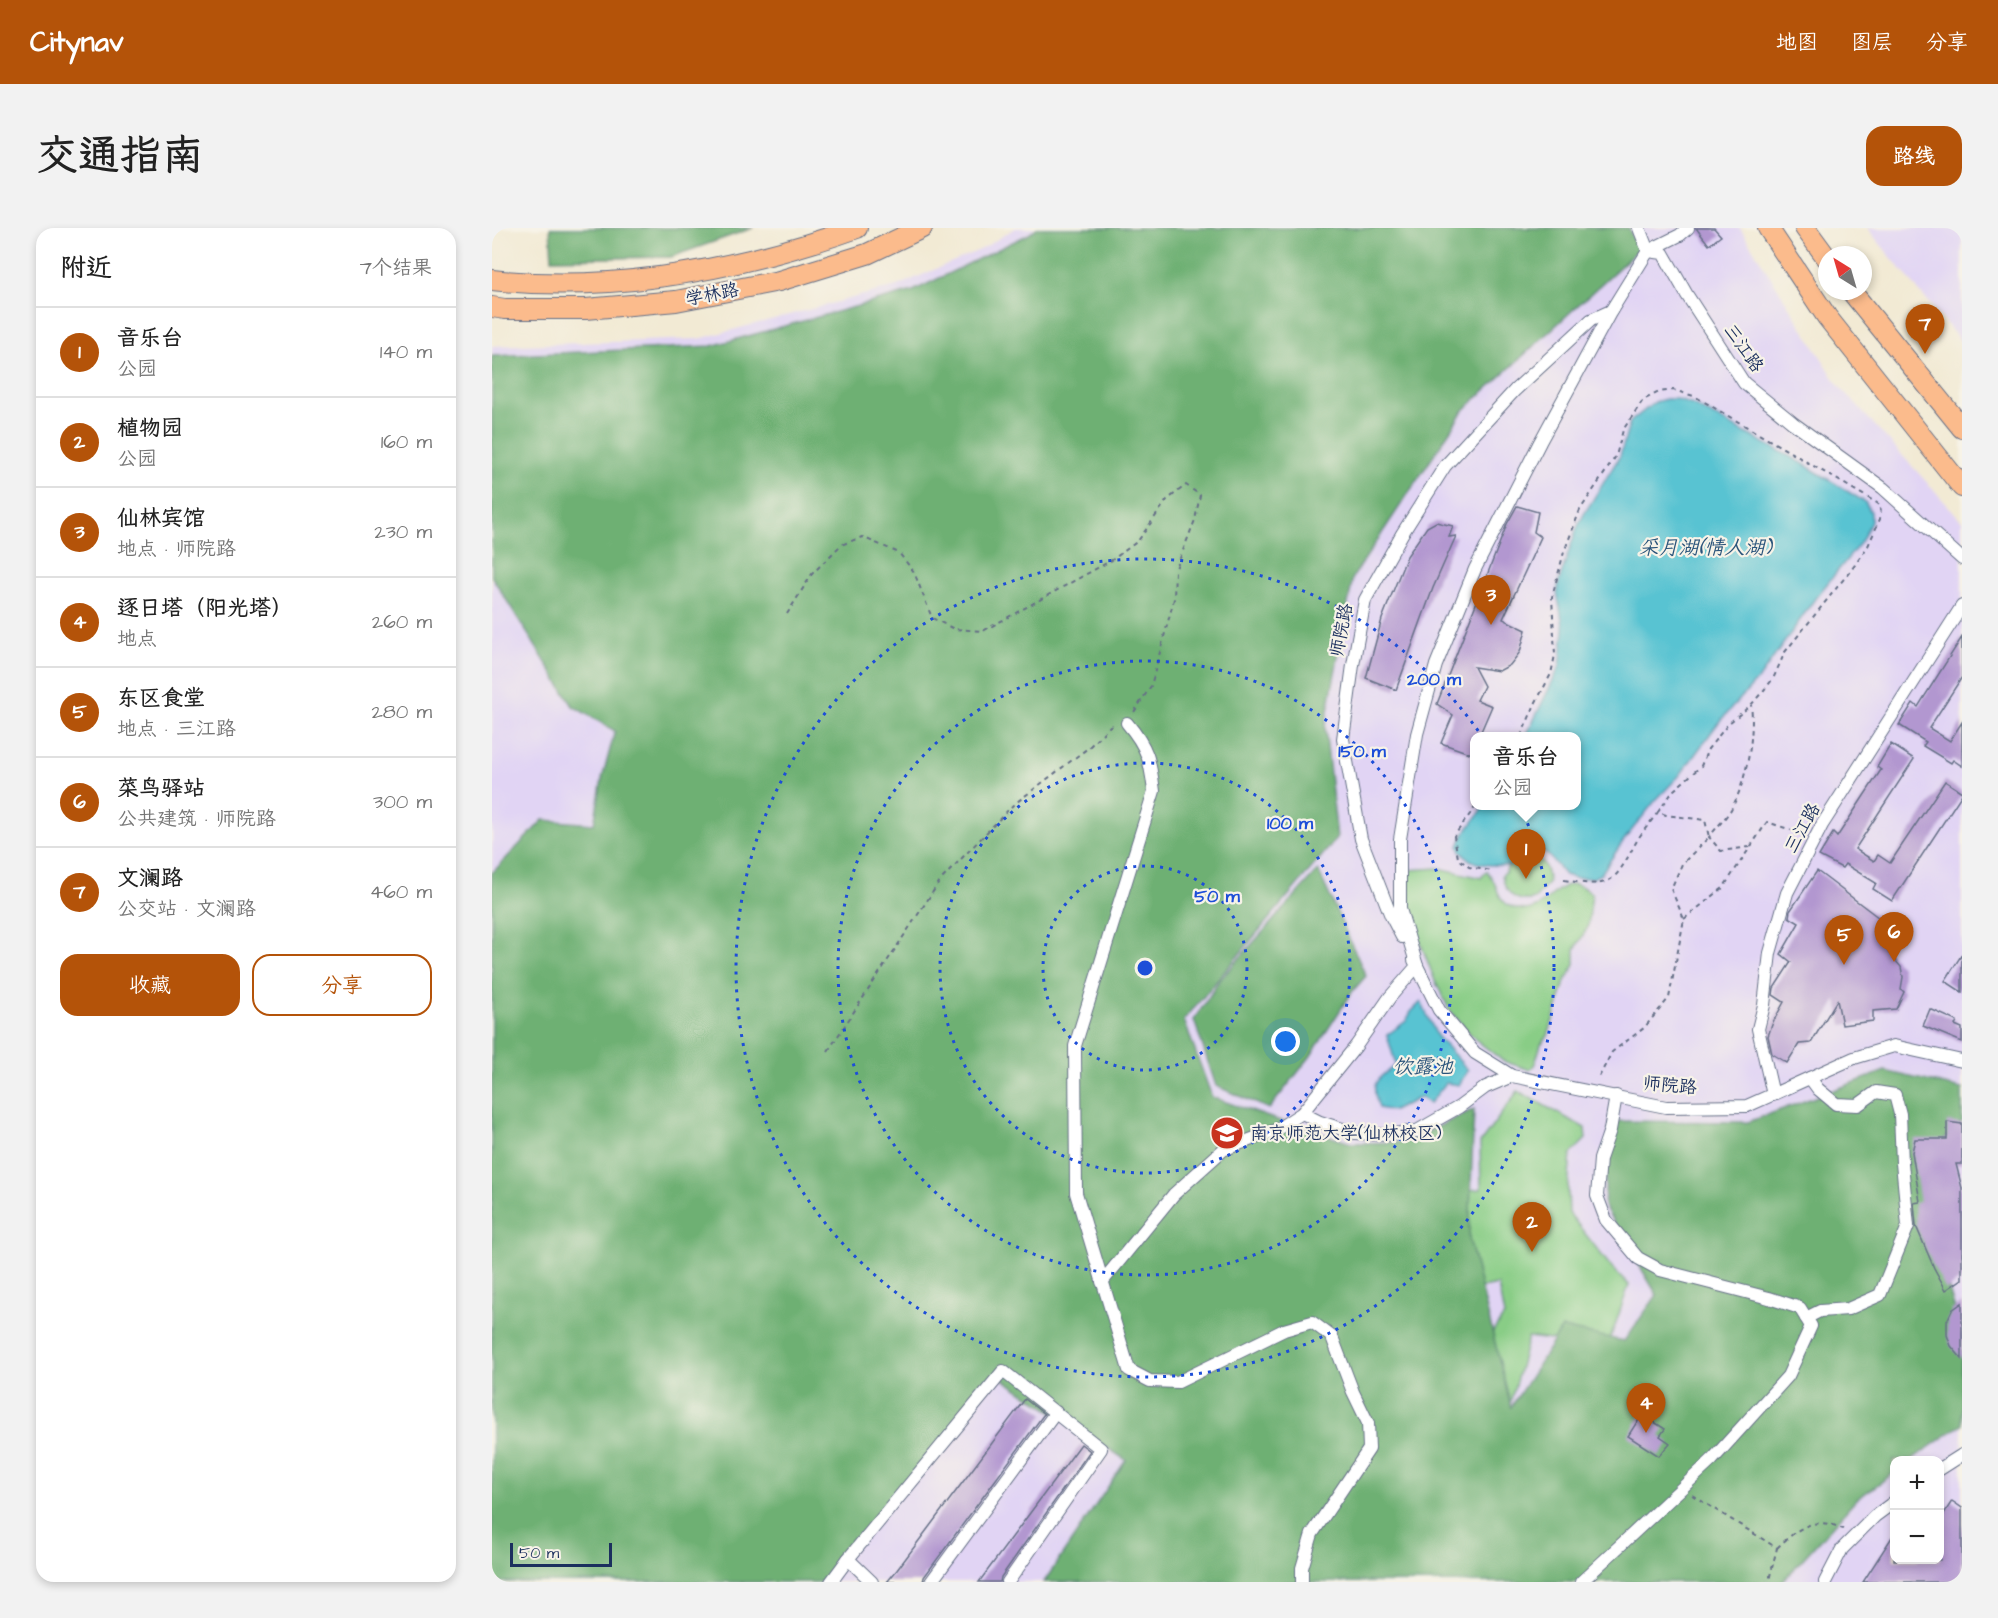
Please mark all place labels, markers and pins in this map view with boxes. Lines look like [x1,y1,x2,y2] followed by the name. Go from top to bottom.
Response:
[1906,304,1944,354] pin: 7
[1472,576,1510,625] pin: 3
[1506,830,1546,879] pin: 1
[1874,912,1914,962] pin: 6
[1824,916,1864,965] pin: 5
[1135,958,1155,978] centre of rings
[1209,1115,1245,1151] school or university icon: 南京师范大学(仙林校区)
[1250,1121,1442,1146] place label: 南京师范大学(仙林校区)
[1512,1202,1552,1252] pin: 2
[1626,1384,1666,1433] pin: 4

